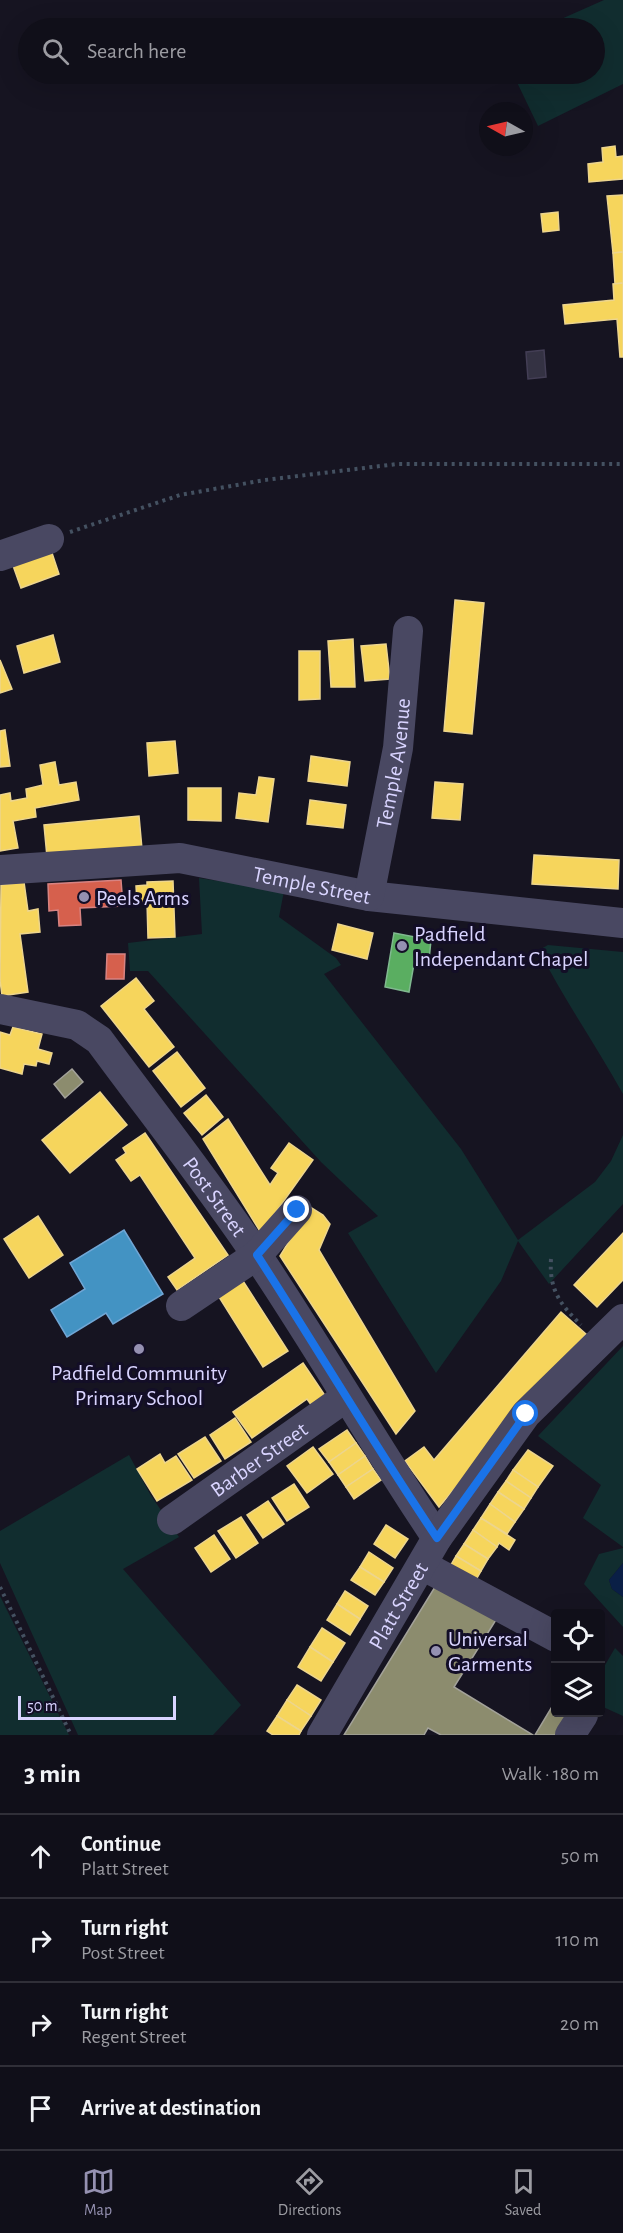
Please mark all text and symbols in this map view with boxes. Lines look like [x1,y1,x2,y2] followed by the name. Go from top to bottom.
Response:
[18,18,605,84] search box
[39,35,72,68] icon: search
[87,40,186,62] text: Search here
[479,102,533,156] north arrow
[372,697,414,830] street label: Temple Avenue
[251,863,372,908] street label: Temple Street
[96,887,189,909] place label: Peels Arms
[77,890,91,904] marker: Peels Arms
[414,923,588,970] place label: Padfield Independant Chapel
[395,939,409,953] marker: Padfield Independant Chapel
[178,1153,250,1241] street label: Post Street
[283,1196,309,1222] route end
[132,1342,146,1356] marker: Padfield Community Primary School
[51,1362,228,1409] place label: Padfield Community Primary School
[512,1400,538,1426] route start
[207,1418,312,1501] street label: Barber Street
[365,1559,432,1653] street label: Platt Street
[551,1609,605,1717] map controls
[551,1609,605,1663] button: locate
[448,1628,532,1675] place label: Universal Garments
[429,1644,443,1658] marker: Universal Garments
[551,1663,605,1717] button: layers
[18,1693,176,1720] scale bar
[27,1698,58,1714] text: 50 m
[24,1761,81,1787] text: 3 min
[502,1764,599,1784] text: Walk · 180 m
[81,1833,161,1855] text: Continue
[24,1840,57,1873] icon: ahead
[561,1846,599,1866] text: 50 m
[81,1859,169,1879] text: Platt Street
[81,1917,168,1939] text: Turn right
[24,1924,57,1957] icon: right
[555,1930,599,1950] text: 110 m
[81,1943,165,1963] text: Post Street
[81,2001,168,2023] text: Turn right
[24,2008,57,2041] icon: right
[560,2014,599,2034] text: 20 m
[81,2027,186,2047] text: Regent Street
[24,2092,57,2125] icon: arrive
[81,2097,261,2119] text: Arrive at destination
[82,2165,115,2220] tab: Map
[278,2165,342,2220] tab: Directions
[505,2165,541,2220] tab: Saved

